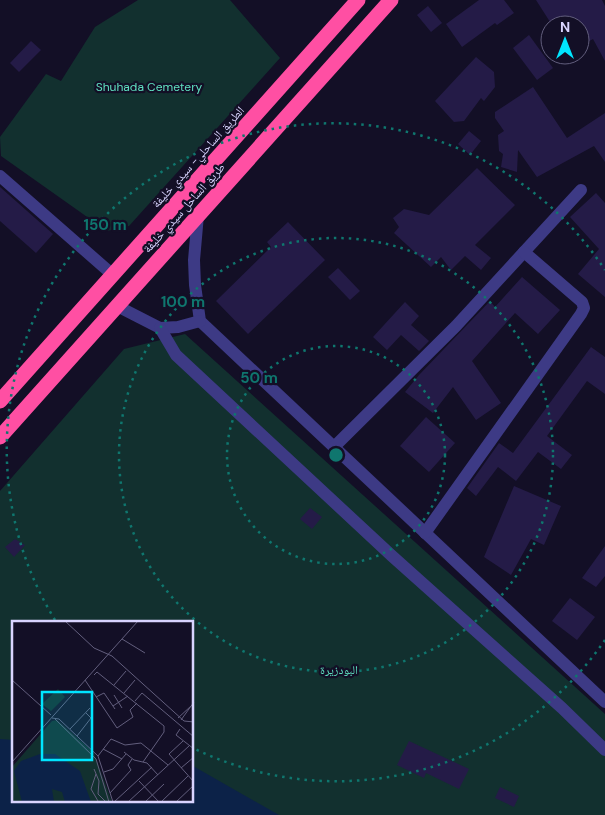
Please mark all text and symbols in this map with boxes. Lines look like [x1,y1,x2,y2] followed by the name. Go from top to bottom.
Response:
[540,15,590,65] north arrow
[560,18,570,36] text: N
[96,79,203,95] park label: Shuhada Cemetery
[148,103,249,212] street label: الطريق الساحلي- سيدي خليفة
[139,160,230,258] street label: طريق الساحل سيدي خليفة
[84,215,127,235] text: 150 m
[161,292,205,312] text: 100 m
[240,368,278,388] text: 50 m
[327,446,345,464] centre of rings
[12,621,194,802] inset map
[320,662,358,678] park label: البودزيرة

